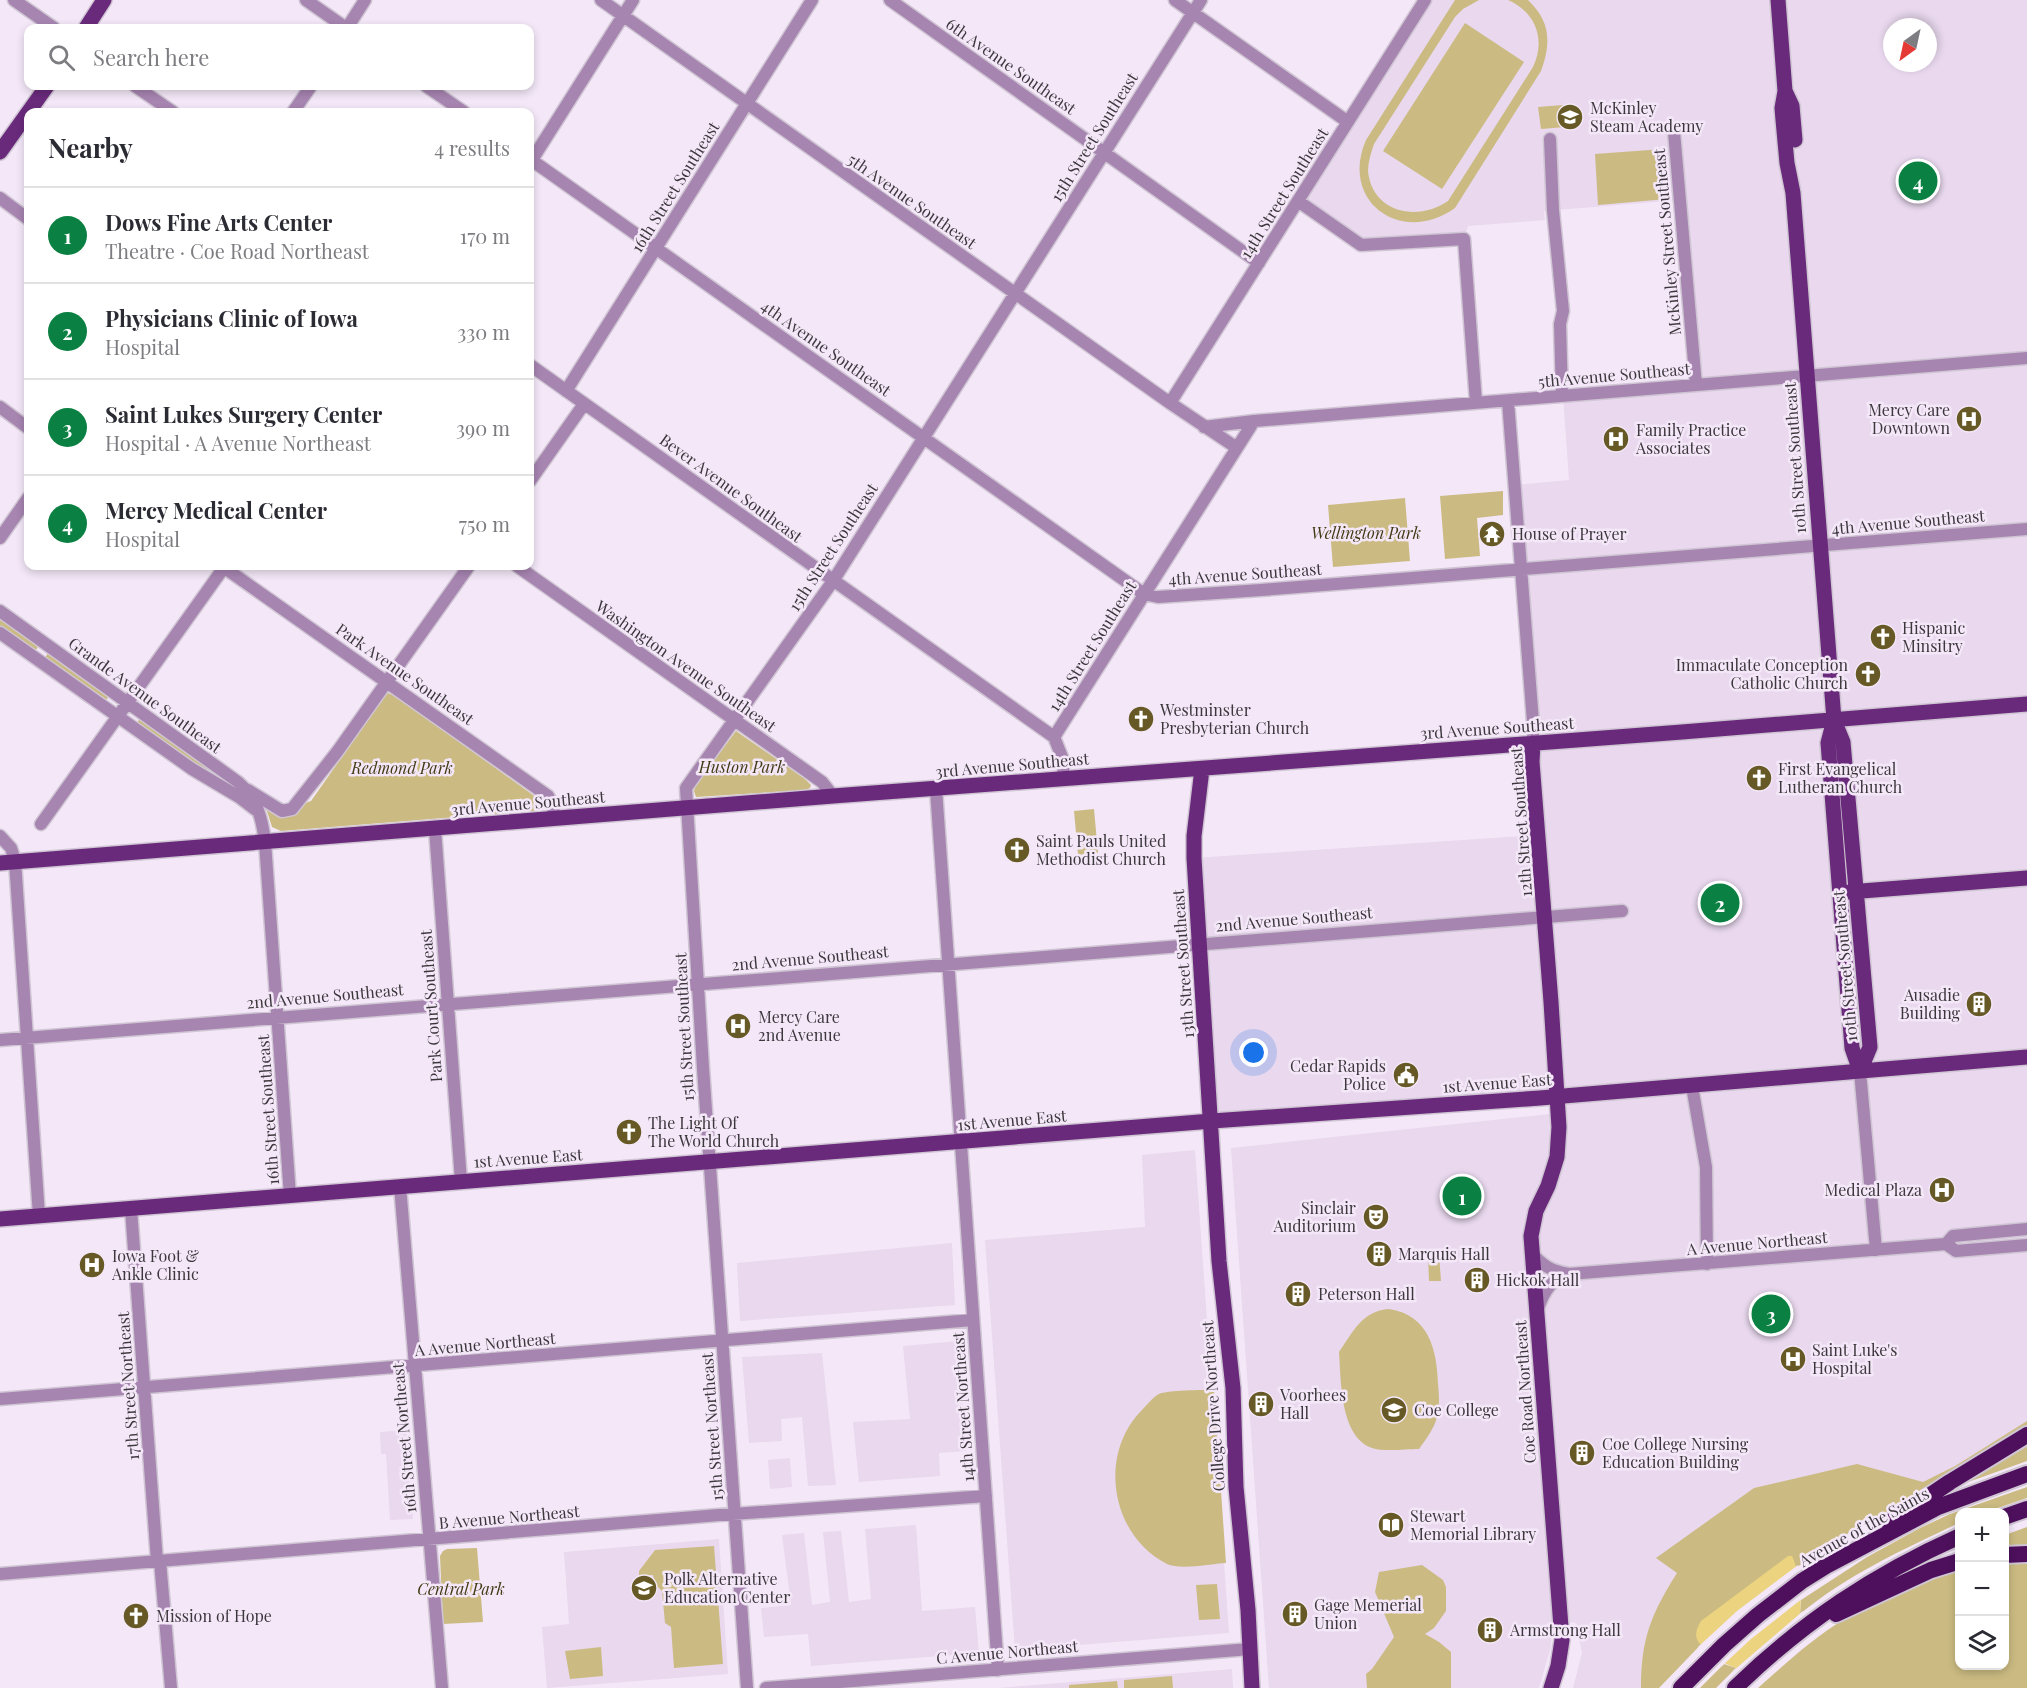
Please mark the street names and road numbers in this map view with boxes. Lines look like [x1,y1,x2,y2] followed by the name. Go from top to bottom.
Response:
[942,13,1081,119] street label: 6th Avenue Southeast
[1045,68,1142,205] street label: 15th Street Southeast
[626,117,724,256] street label: 16th Street Southeast
[1235,123,1332,262] street label: 14th Street Southeast
[1648,147,1685,336] street label: McKinley Street Southeast
[844,148,981,253] street label: 5th Avenue Southeast
[757,295,896,401] street label: 4th Avenue Southeast
[1537,357,1691,392] street label: 5th Avenue Southeast
[1779,381,1810,535] street label: 10th Street Southeast
[656,429,807,547] street label: Bever Avenue Southeast
[783,478,882,615] street label: 15th Street Southeast
[1830,504,1986,539] street label: 4th Avenue Southeast
[1167,558,1323,589] street label: 4th Avenue Southeast
[1043,576,1140,715] street label: 14th Street Southeast
[591,595,781,736] street label: Washington Avenue Southeast
[332,618,479,729] street label: Park Avenue Southeast
[65,632,226,757] street label: Grande Avenue Southeast
[1419,712,1575,743] street label: 3rd Avenue Southeast
[1505,746,1536,898] street label: 12th Street Southeast
[934,747,1090,782] street label: 3rd Avenue Southeast
[450,785,606,820] street label: 3rd Avenue Southeast
[1167,889,1198,1039] street label: 13th Street Southeast
[1827,889,1862,1043] street label: 10th Street Southeast
[1215,901,1374,936] street label: 2nd Avenue Southeast
[415,929,446,1083] street label: Park Court Southeast
[731,940,890,975] street label: 2nd Avenue Southeast
[669,952,698,1102] street label: 15th Street Southeast
[246,978,405,1013] street label: 2nd Avenue Southeast
[252,1034,283,1186] street label: 16th Street Southeast
[1442,1068,1553,1097] street label: 1st Avenue East
[957,1104,1068,1135] street label: 1st Avenue East
[473,1143,584,1172] street label: 1st Avenue East
[1685,1226,1829,1259] street label: A Avenue Northeast
[112,1311,143,1461] street label: 17th Street Northeast
[1196,1320,1229,1492] street label: College Drive Northeast
[1509,1320,1540,1464] street label: Coe Road Northeast
[413,1327,557,1360] street label: A Avenue Northeast
[947,1331,978,1483] street label: 14th Street Northeast
[696,1352,727,1502] street label: 15th Street Northeast
[386,1362,421,1514] street label: 16th Street Northeast
[1794,1482,1932,1571] street label: Avenue of the Saints
[438,1500,580,1533] street label: B Avenue Northeast
[935,1635,1079,1668] street label: C Avenue Northeast

